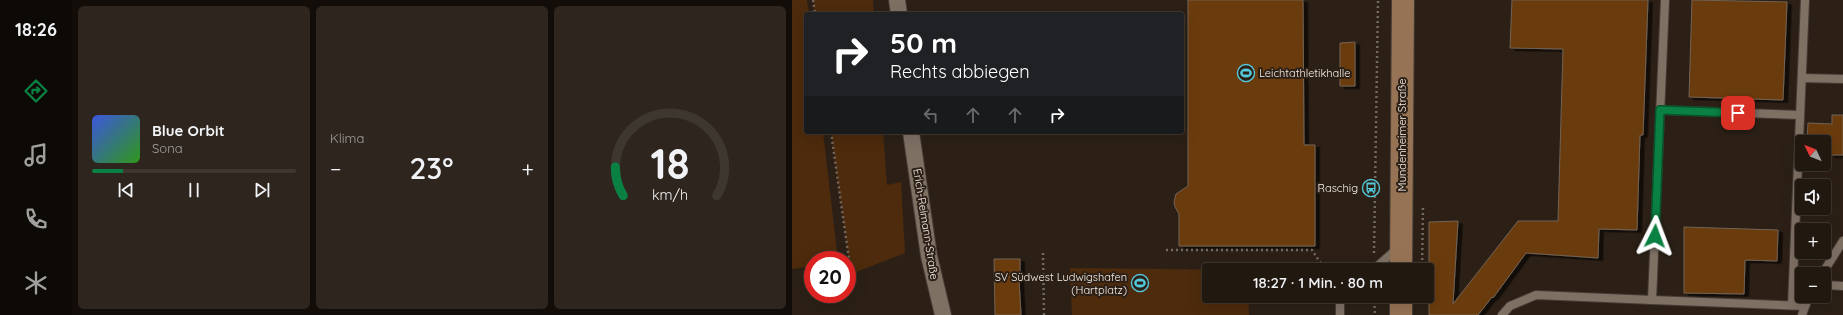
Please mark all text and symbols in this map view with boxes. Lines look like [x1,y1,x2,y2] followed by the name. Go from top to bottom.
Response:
[15,18,57,41] text: 18:26
[890,25,957,60] text: 50 m
[824,28,876,80] icon: right
[890,60,1030,83] text: Rechts abbiegen
[1236,63,1256,83] sports icon: Leichtathletikhalle
[1259,66,1350,80] place label: Leichtathletikhalle
[22,77,50,105] icon: directions
[1395,79,1409,191] street label: Mundenheimer Straße
[1721,96,1755,130] pin
[1727,102,1749,124] icon: arrive
[920,104,942,126] icon: left
[962,104,984,126] icon: ahead
[1004,104,1026,126] icon: ahead
[1046,104,1068,126] icon: right
[152,121,225,140] text: Blue Orbit
[330,130,364,146] text: Klima
[1795,135,1831,171] north arrow
[1795,135,1831,303] map controls
[651,136,689,188] text: 18
[152,140,183,156] text: Sona
[22,141,50,169] icon: music
[409,149,454,187] text: 23°
[330,155,341,183] text: −
[522,155,534,183] text: +
[910,167,942,281] street label: Erich-Reimann-Straße
[1361,178,1381,198] bus stop icon: Raschig
[115,179,137,201] icon: previous
[183,179,205,201] icon: pause
[251,179,273,201] icon: next
[1795,179,1831,215] button: sound
[1318,181,1358,195] place label: Raschig
[652,185,688,203] text: km/h
[22,205,50,233] icon: phone
[1634,215,1676,257] position arrow
[1795,223,1831,259] button: +
[804,251,856,303] speed limit sign: 20
[1795,267,1831,303] button: −
[22,269,50,297] icon: climate
[995,270,1127,297] place label: SV Südwest Ludwigshafen (Hartplatz)
[1130,273,1150,293] sports icon: SV Südwest Ludwigshafen (Hartplatz)
[1253,273,1383,292] text: 18:27 · 1 Min. · 80 m

